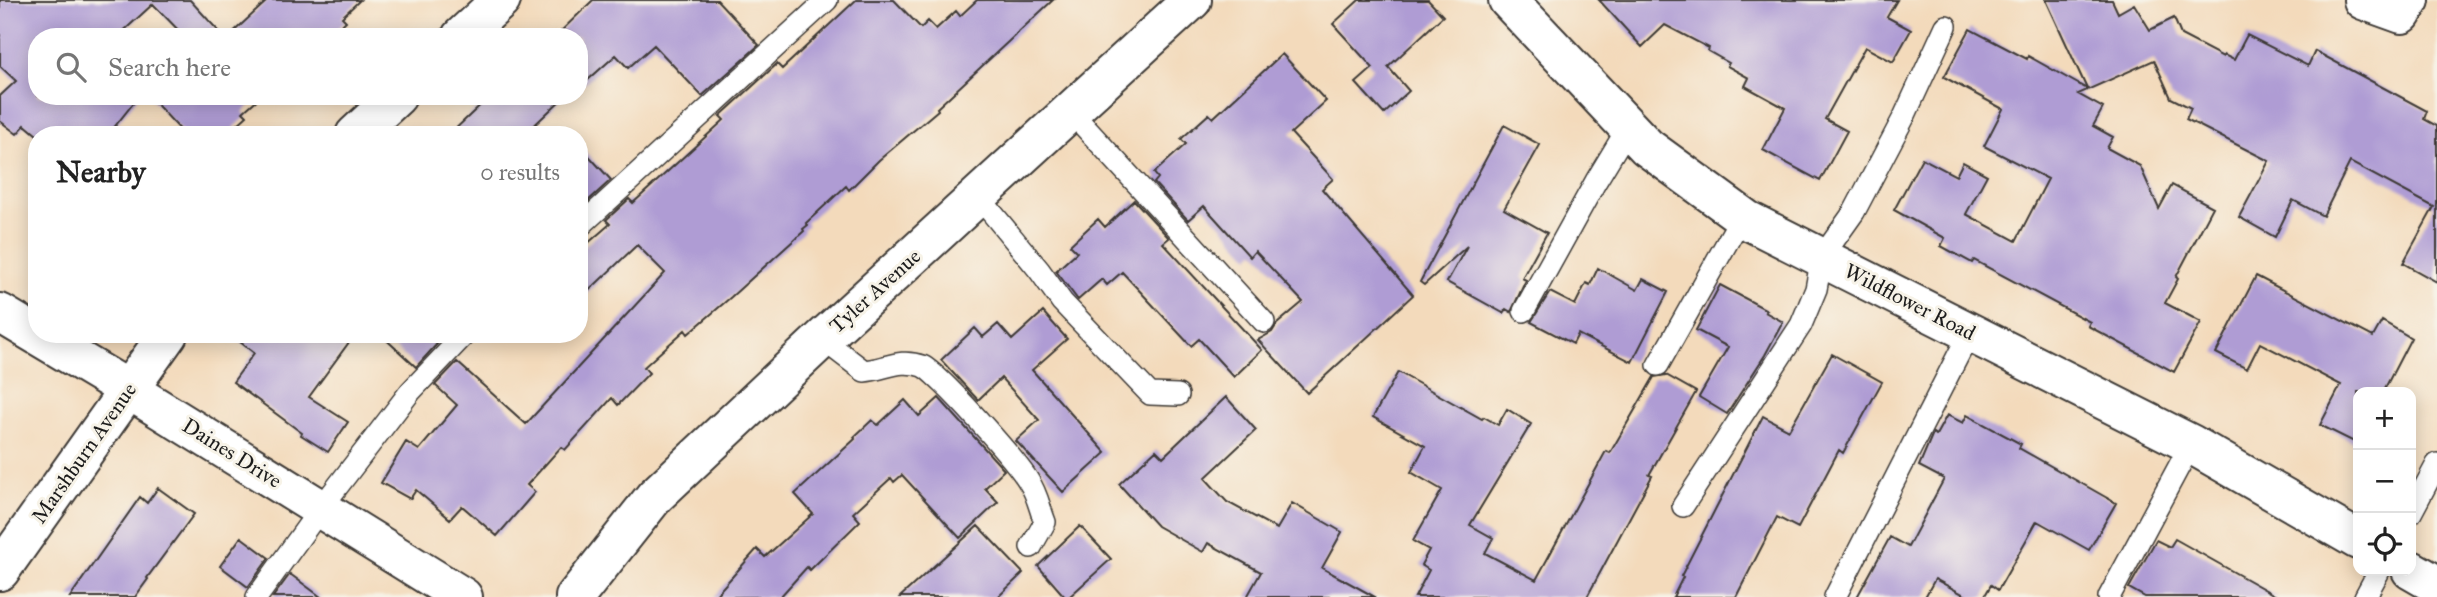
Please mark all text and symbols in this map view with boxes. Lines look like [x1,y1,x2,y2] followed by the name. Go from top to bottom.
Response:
[28,28,588,105] search box
[52,48,90,86] icon: search
[108,51,231,83] text: Search here
[56,154,146,190] text: Nearby
[480,158,560,186] text: 0 results
[824,243,926,339] street label: Tyler Avenue
[1840,258,1980,346] street label: Wildflower Road
[26,377,142,528] street label: Marshburn Avenue
[2353,387,2416,576] map controls
[2353,387,2416,450] button: +
[178,412,287,494] street label: Daines Drive
[2353,450,2416,513] button: −
[2353,513,2416,576] button: locate

